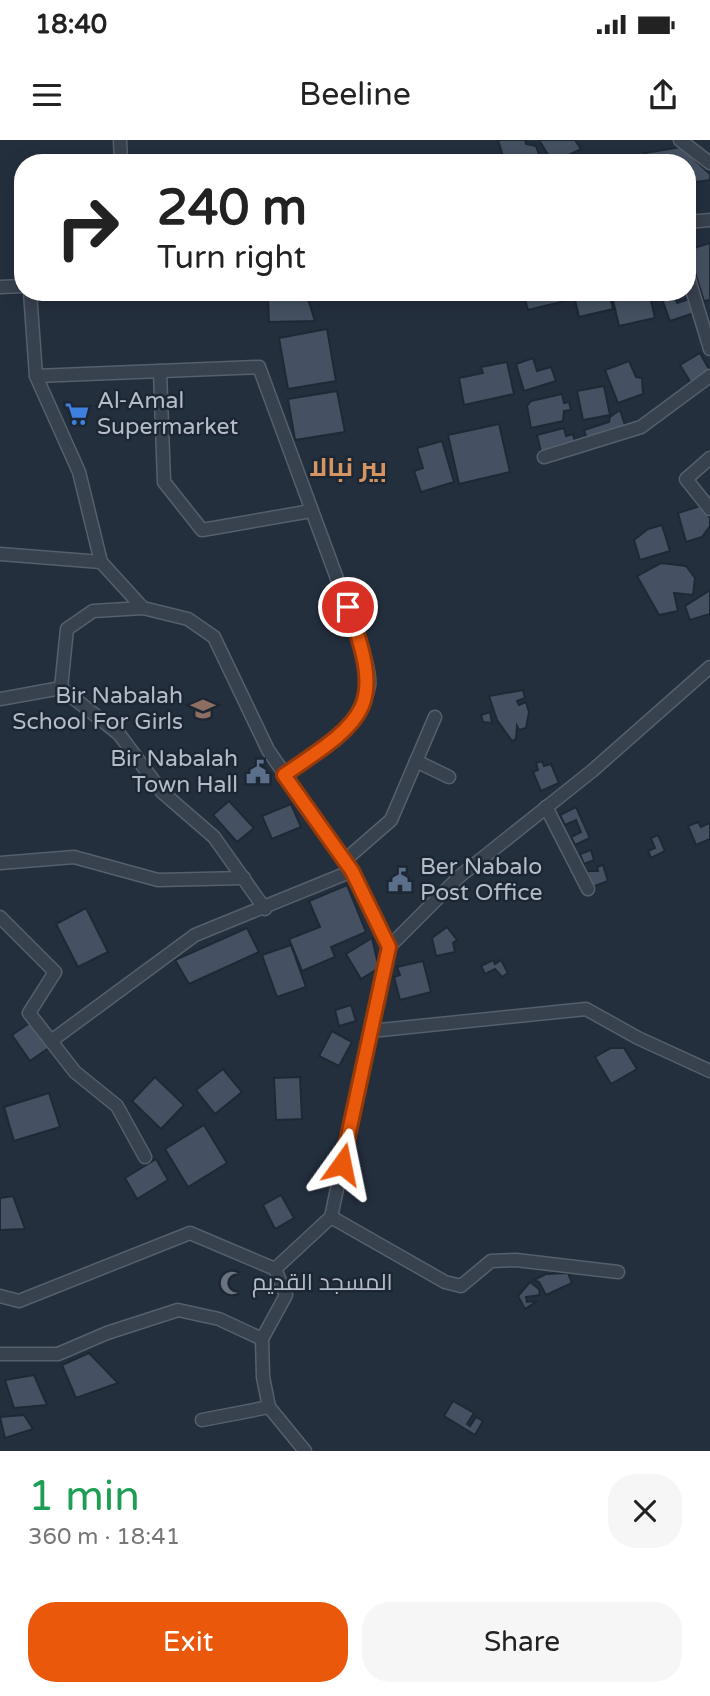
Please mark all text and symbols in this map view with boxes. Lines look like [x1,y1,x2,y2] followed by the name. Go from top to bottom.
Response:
[35,9,107,40] text: 18:40
[28,76,66,114] icon: menu
[299,76,411,114] text: Beeline
[644,76,682,114] icon: share
[157,179,307,238] text: 240 m
[42,182,133,273] icon: right
[157,239,306,277] text: Turn right
[97,387,239,441] place label: Al-Amal Supermarket
[63,400,91,428] supermarket icon: Al-Amal Supermarket
[309,452,387,483] district label: بير نبالا
[318,577,378,637] pin
[329,588,367,626] icon: arrive
[12,682,183,736] place label: Bir Nabalah School For Girls
[189,695,217,723] school or university icon: Bir Nabalah School For Girls
[110,745,238,799] place label: Bir Nabalah Town Hall
[244,758,272,786] public building icon: Bir Nabalah Town Hall
[420,853,542,907] place label: Ber Nabalo Post Office
[386,866,414,894] public building icon: Ber Nabalo Post Office
[305,1127,379,1201] position arrow
[218,1269,246,1297] mosque icon: المسجد القديم
[252,1269,393,1298] place label: المسجد القديم
[28,1471,140,1522] text: 1 min
[608,1474,682,1548] button: close
[28,1523,180,1551] text: 360 m · 18:41
[28,1602,348,1682] button: Exit
[362,1602,682,1682] button: Share

